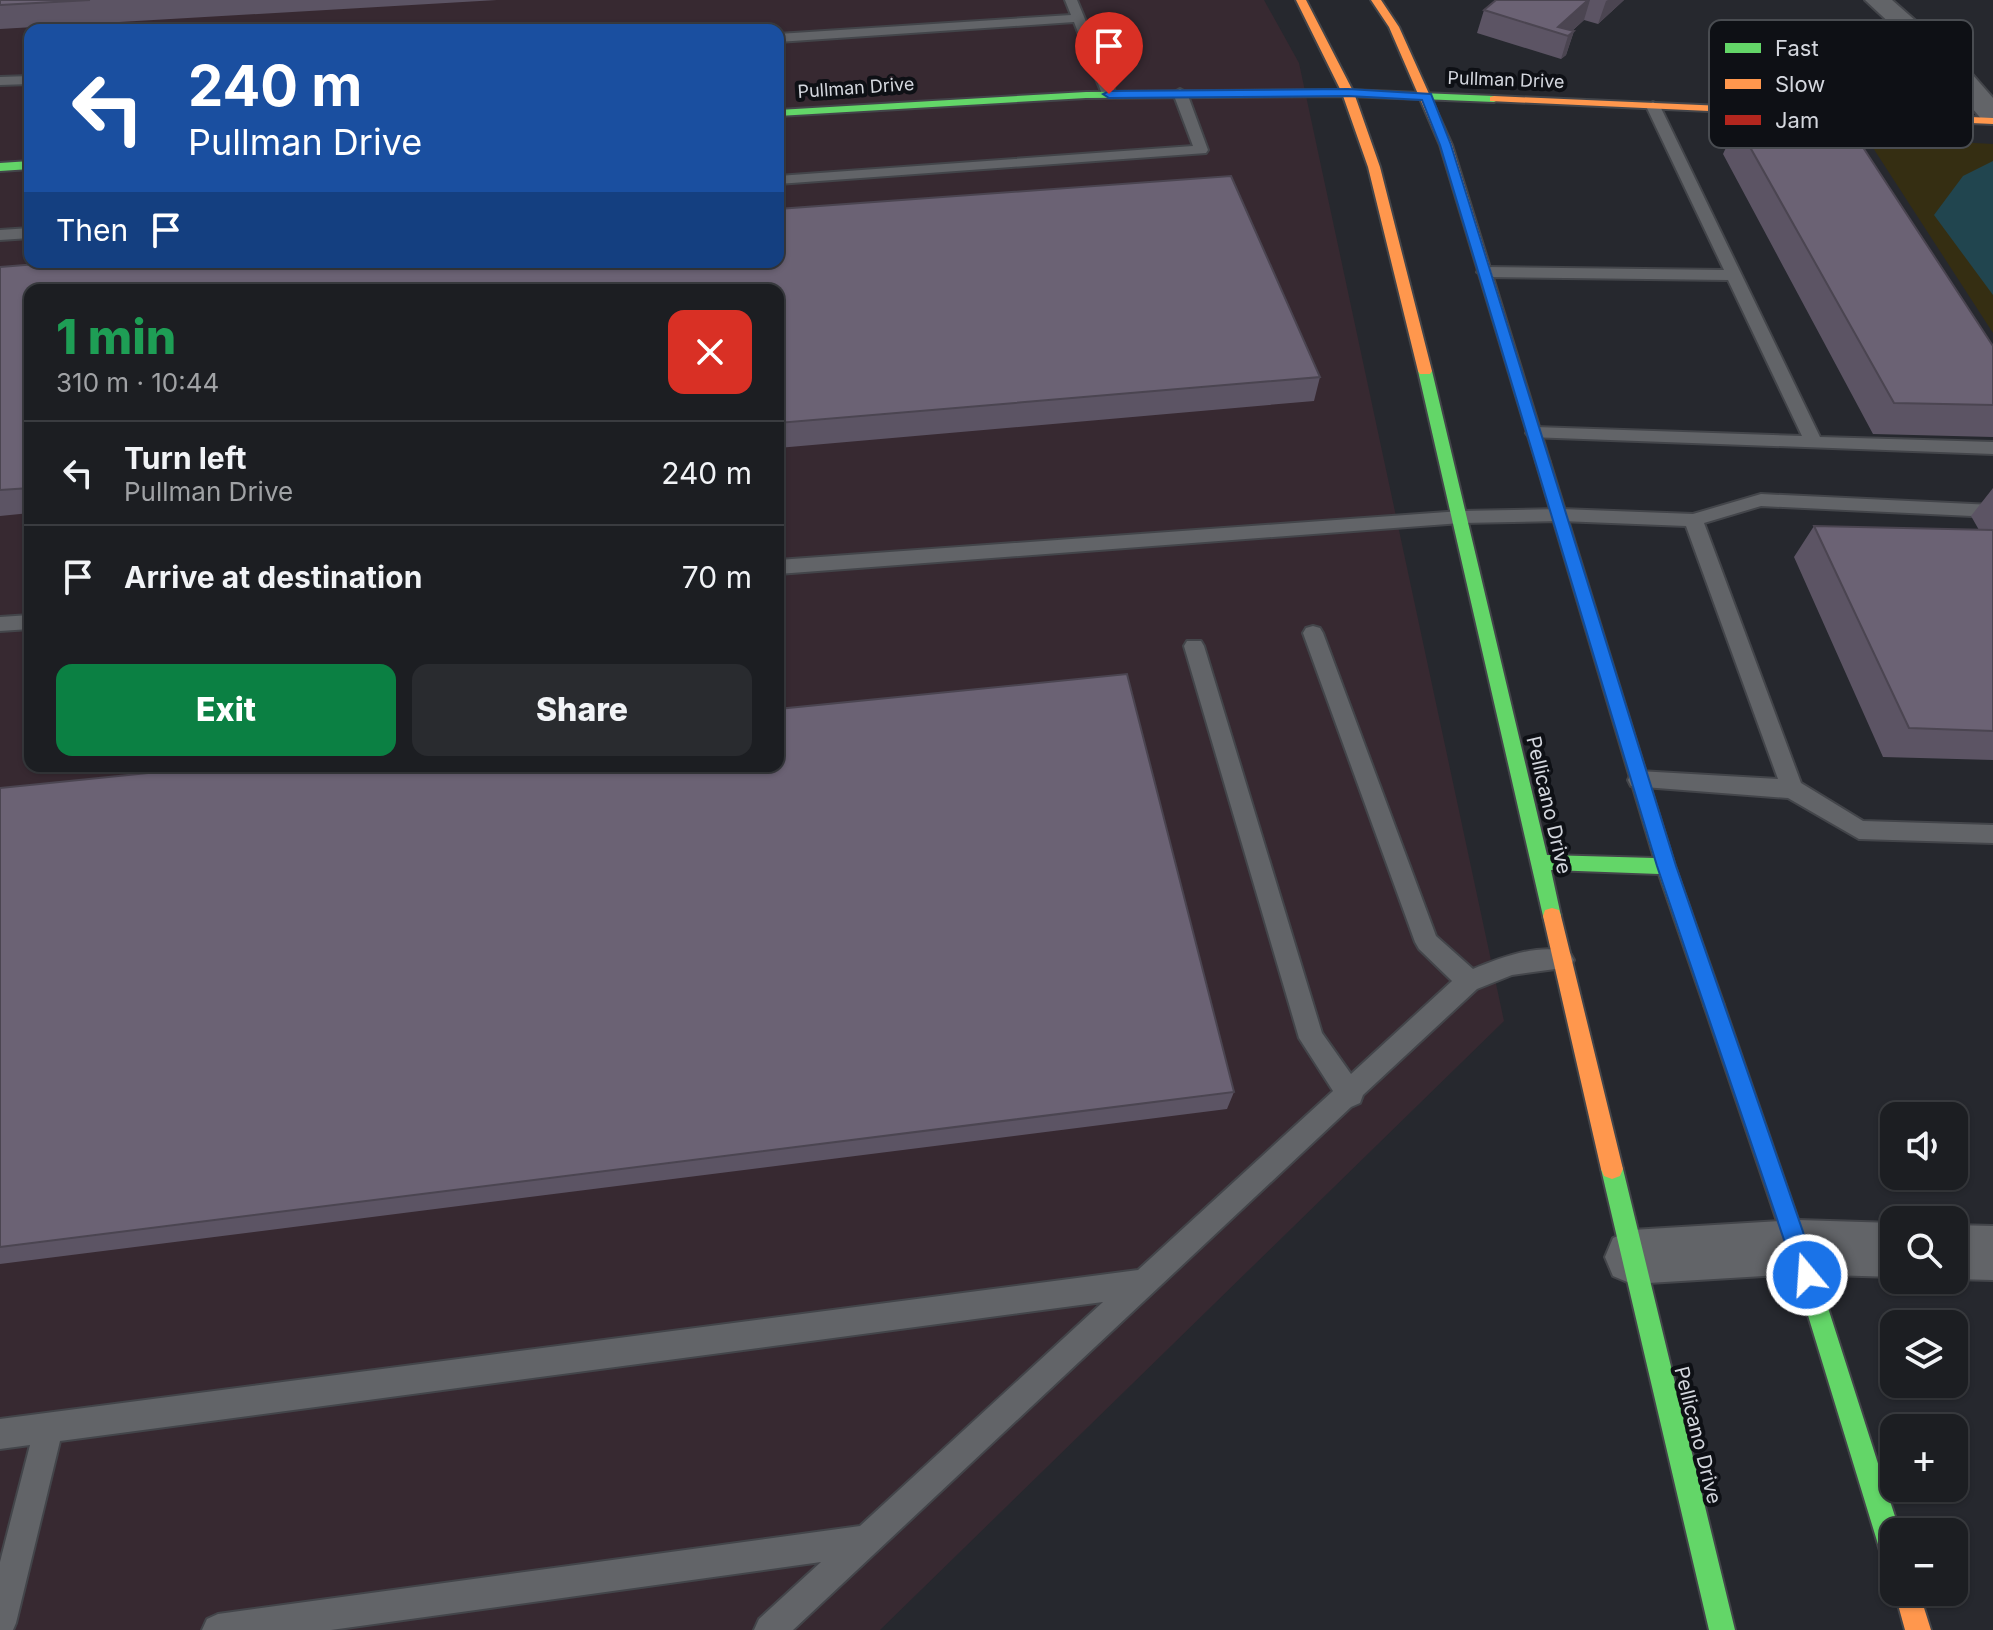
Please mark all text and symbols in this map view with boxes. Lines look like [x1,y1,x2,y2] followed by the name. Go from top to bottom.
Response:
[1075,12,1143,94] pin
[1709,20,1973,148] legend
[1087,24,1131,68] icon: arrive
[1775,35,1819,61] text: Fast
[188,52,362,120] text: 240 m
[56,56,160,160] icon: left
[1447,67,1565,92] street label: Pullman Drive
[1775,71,1825,97] text: Slow
[797,73,915,102] street label: Pullman Drive
[1775,107,1819,133] text: Jam
[188,120,422,164] text: Pullman Drive
[144,208,188,252] icon: arrive
[56,212,128,248] text: Then
[56,307,176,366] text: 1 min
[668,310,752,394] button: close
[56,367,219,398] text: 310 m · 10:44
[124,440,246,476] text: Turn left
[56,451,100,495] icon: left
[661,455,752,491] text: 240 m
[124,476,293,507] text: Pullman Drive
[56,555,100,599] icon: arrive
[124,559,422,595] text: Arrive at destination
[682,559,752,595] text: 70 m
[56,664,396,756] button: Exit
[412,664,752,756] button: Share
[1521,734,1577,876] street label: Pellicano Drive
[1880,1102,1968,1606] map controls
[1880,1102,1968,1190] button: sound
[1880,1206,1968,1294] button: search
[1765,1233,1849,1317] position arrow
[1880,1310,1968,1398] button: layers
[1669,1364,1727,1506] street label: Pellicano Drive
[1880,1414,1968,1502] button: +
[1880,1518,1968,1606] button: −

